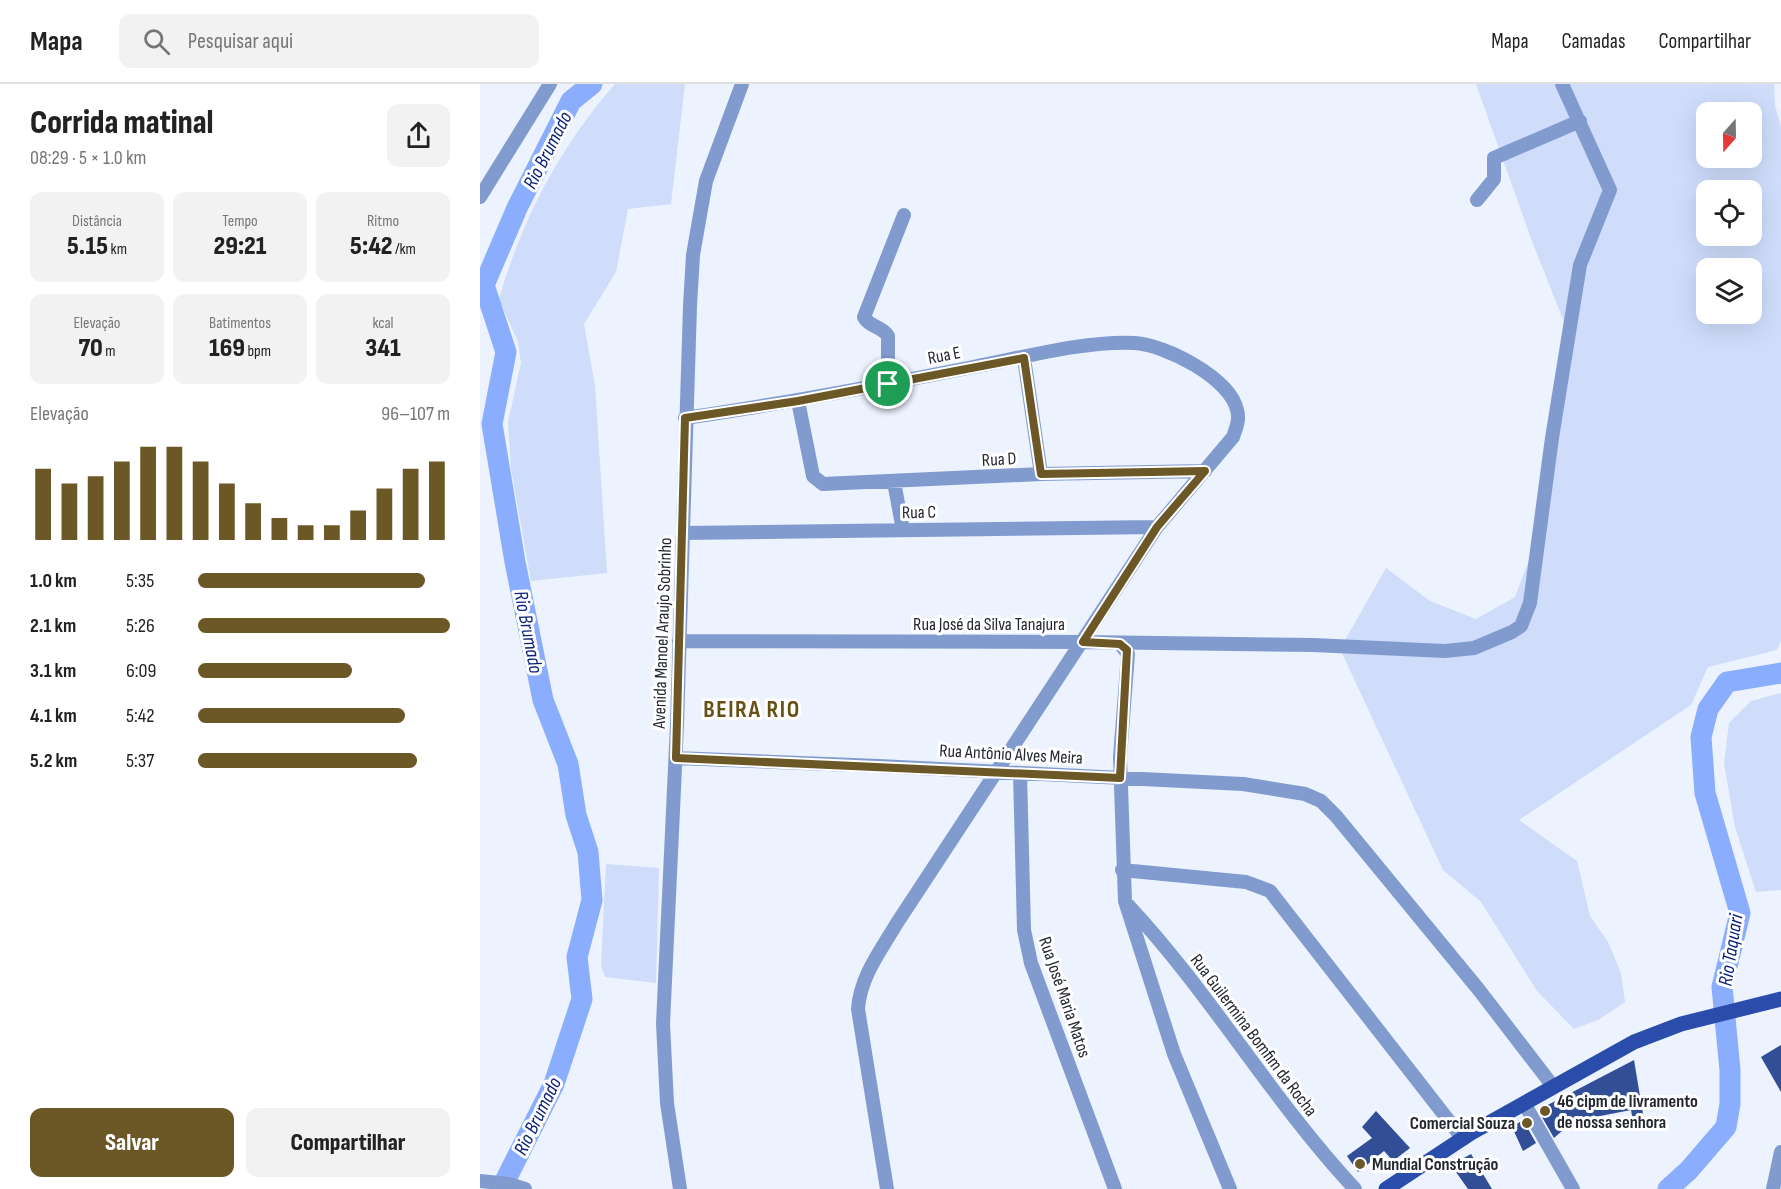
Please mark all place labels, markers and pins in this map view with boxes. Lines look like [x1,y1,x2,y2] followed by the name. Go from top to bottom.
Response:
[862,358,913,409] pin
[1557,1091,1698,1133] place label: 46 cipm de livramento de nossa senhora
[1538,1104,1552,1118] marker: 46 cipm de livramento de nossa senhora
[1410,1113,1515,1134] place label: Comercial Souza
[1520,1116,1534,1130] marker: Comercial Souza
[1372,1154,1499,1175] place label: Mundial Construção
[1353,1157,1367,1171] marker: Mundial Construção

